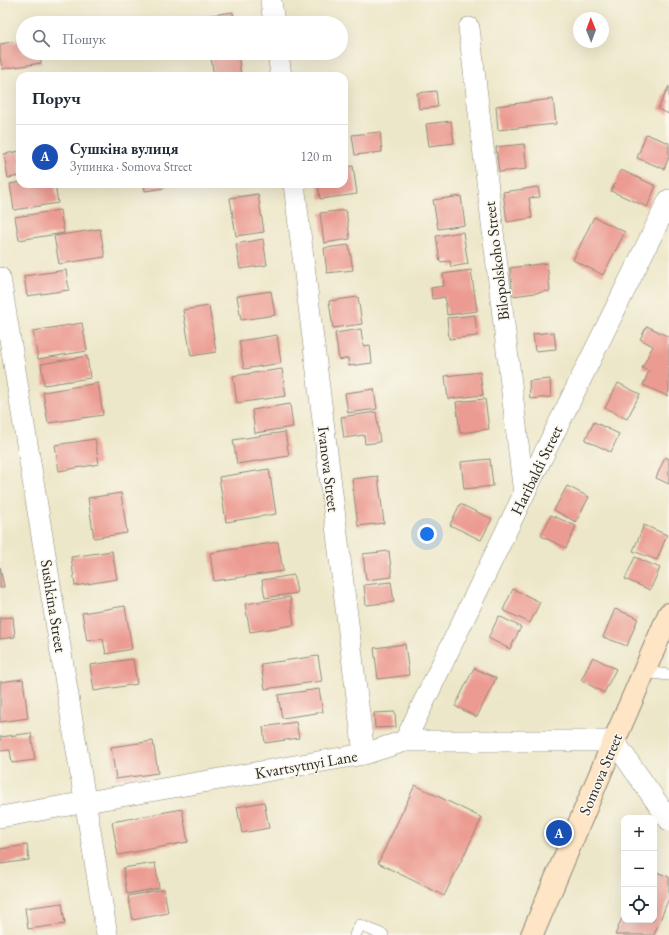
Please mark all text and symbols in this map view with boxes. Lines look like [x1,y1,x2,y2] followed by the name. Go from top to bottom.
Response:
[573,12,609,48] north arrow
[16,16,348,60] search box
[30,27,52,49] icon: search
[62,29,106,48] text: Пошук
[32,87,81,109] text: Поруч
[70,139,178,158] text: Сушкіна вулиця
[40,148,50,165] text: A
[301,148,332,165] text: 120 m
[70,158,192,175] text: Зупинка · Somova Street
[479,200,514,322] street label: Bilopolskoho Street
[506,422,567,518] street label: Haribaldi Street
[313,425,344,513] street label: Ivanova Street
[417,524,437,544] your location
[36,558,71,654] street label: Sushkina Street
[574,730,627,818] street label: Somova Street
[253,745,359,784] street label: Kvartsytnyi Lane
[621,815,657,923] map controls
[621,815,657,851] button: +
[546,818,572,848] pin: A
[621,851,657,887] button: −
[621,887,657,923] button: locate

